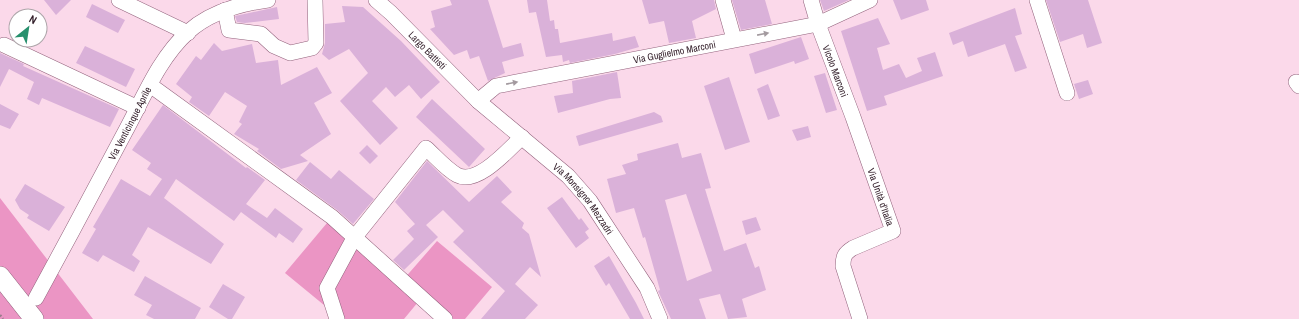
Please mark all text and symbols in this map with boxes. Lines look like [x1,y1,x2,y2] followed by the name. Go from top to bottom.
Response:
[8,8,48,48] north arrow
[27,12,39,27] text: N
[406,28,449,72] street label: Largo Battisti
[757,31,769,37] one-way arrow
[632,37,717,66] street label: Via Guglielmo Marconi
[820,43,851,99] street label: Vicolo Marconi
[506,80,518,86] one-way arrow
[105,84,154,162] street label: Via Venticinque Aprile
[550,160,617,237] street label: Via Monsignor Mezzadri
[865,166,897,228] street label: Via Unità d'Italia

